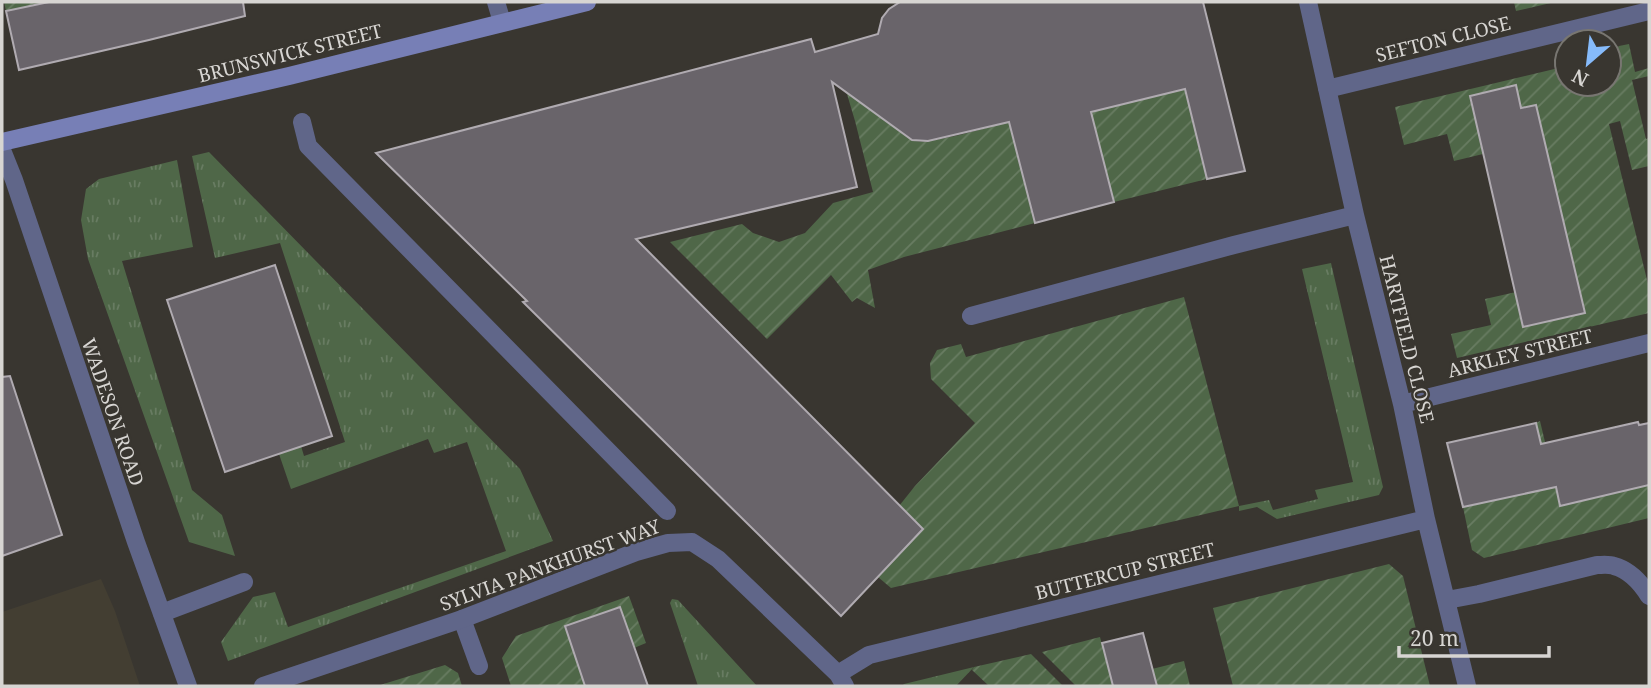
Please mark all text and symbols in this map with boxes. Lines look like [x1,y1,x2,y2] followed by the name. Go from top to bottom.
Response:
[1373,10,1513,68] street label: SEFTON CLOSE
[195,17,385,88] street label: BRUNSWICK STREET
[1553,28,1623,98] north arrow
[1567,63,1593,93] text: N
[1374,252,1441,426] street label: HARTFIELD CLOSE
[1445,322,1596,384] street label: ARKLEY STREET
[76,335,150,489] street label: WADESON ROAD
[436,513,664,617] street label: SYLVIA PANKHURST WAY
[1032,536,1218,606] street label: BUTTERCUP STREET
[1399,614,1550,658] scale bar
[1410,624,1459,652] text: 20 m

